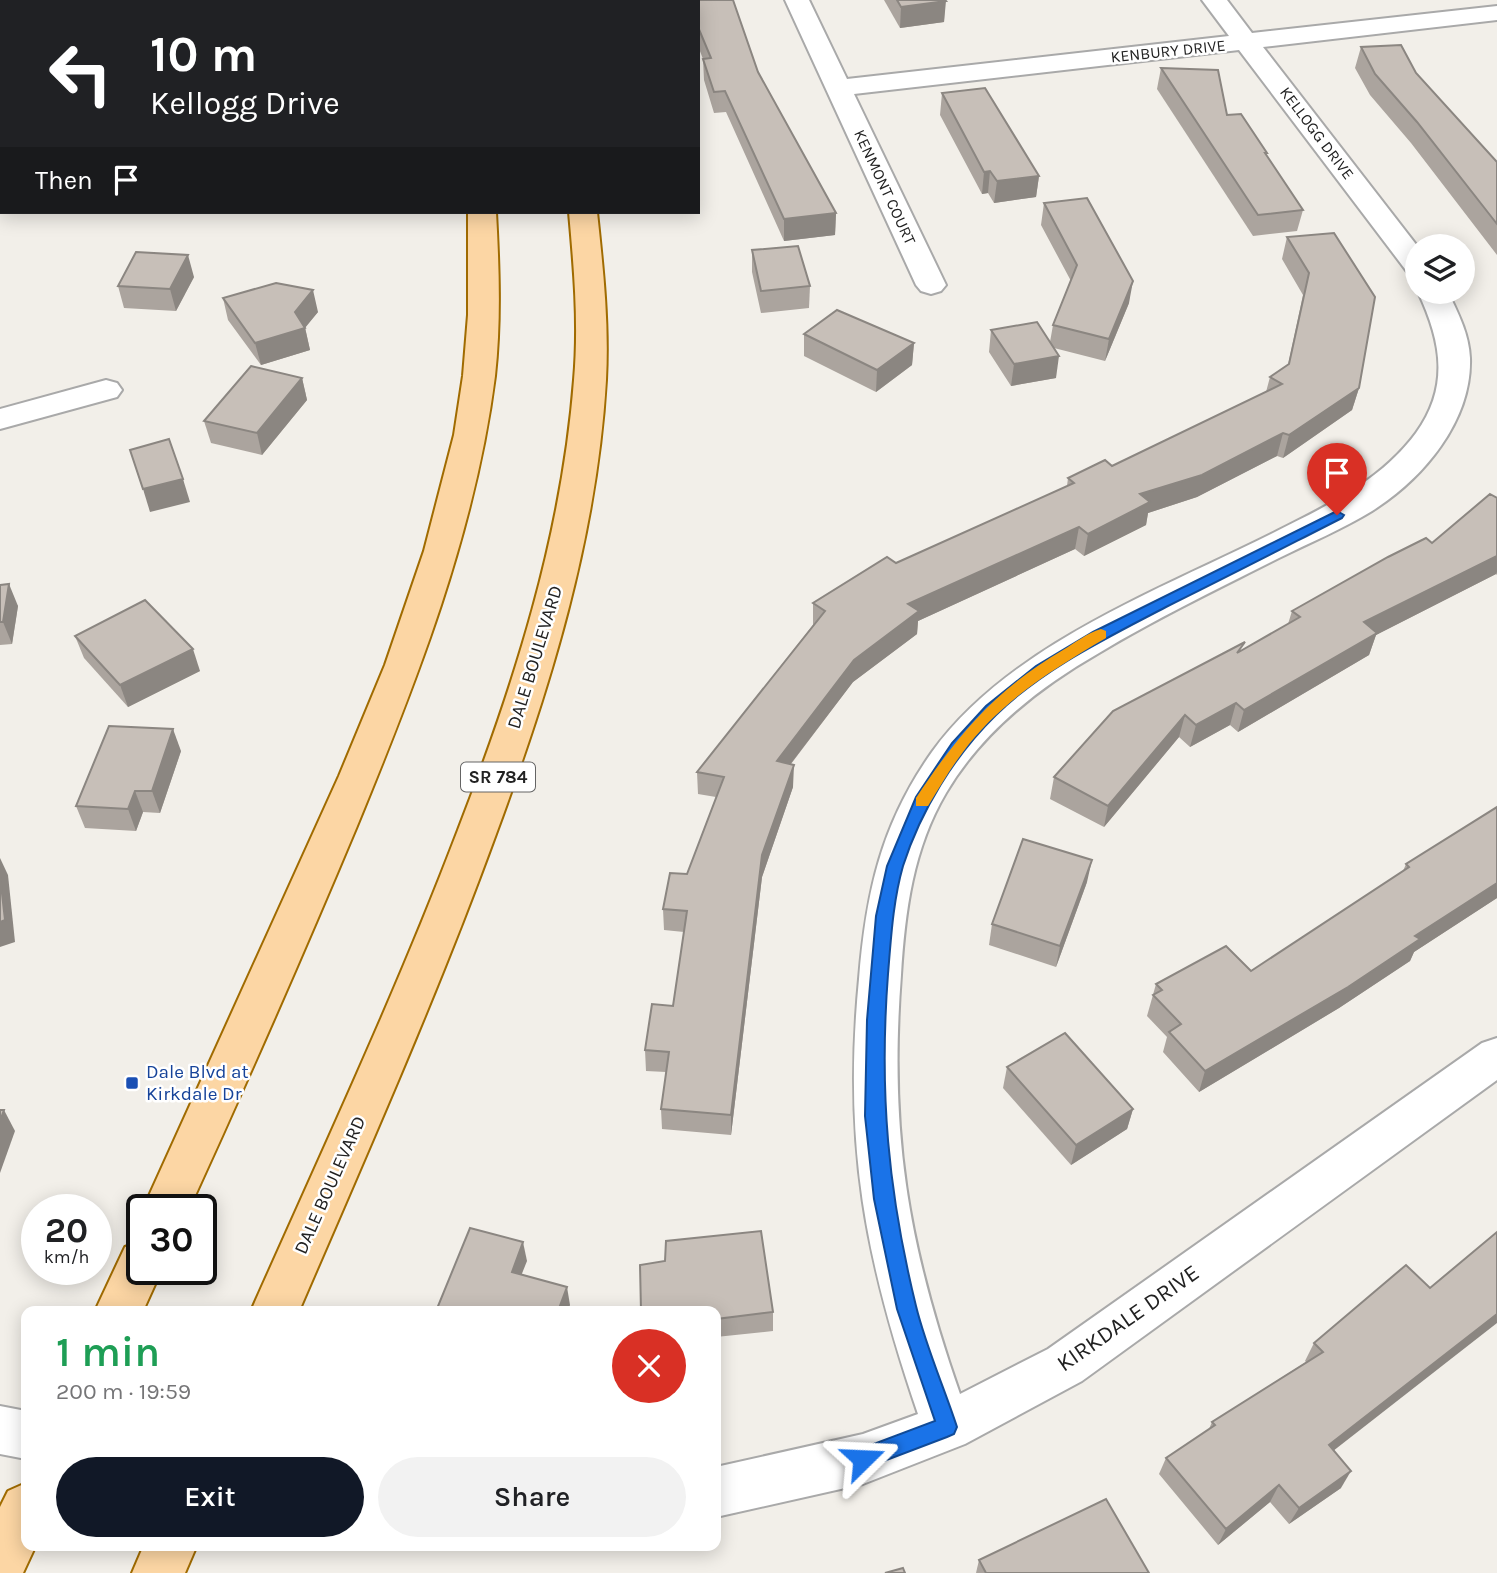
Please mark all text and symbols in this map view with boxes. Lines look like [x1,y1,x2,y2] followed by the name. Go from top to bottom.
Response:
[150,26,257,83] text: 10 m
[35,28,126,119] icon: left
[1110,36,1226,66] street label: KENBURY DRIVE
[1276,83,1358,183] street label: KELLOGG DRIVE
[150,85,340,122] text: Kellogg Drive
[850,126,920,248] street label: KENMONT COURT
[107,161,145,199] icon: arrive
[35,165,93,196] text: Then
[1405,234,1475,304] map controls
[1405,234,1475,304] button: layers
[1307,443,1367,515] pin
[1318,454,1356,492] icon: arrive
[503,583,567,731] street label: DALE BOULEVARD
[461,762,535,792] road number: SR 784
[146,1061,249,1105] place label: Dale Blvd at Kirkdale Dr
[124,1075,140,1091] marker: Dale Blvd at Kirkdale Dr
[290,1113,370,1257] street label: DALE BOULEVARD
[126,1194,217,1285] speed limit sign: 30
[45,1210,88,1251] text: 20
[44,1246,89,1268] text: km/h
[1052,1259,1204,1377] street label: KIRKDALE DRIVE
[56,1327,160,1377] text: 1 min
[612,1329,686,1403] button: close
[56,1378,191,1405] text: 200 m · 19:59
[826,1422,900,1496] position arrow
[56,1457,364,1537] button: Exit
[378,1457,686,1537] button: Share

